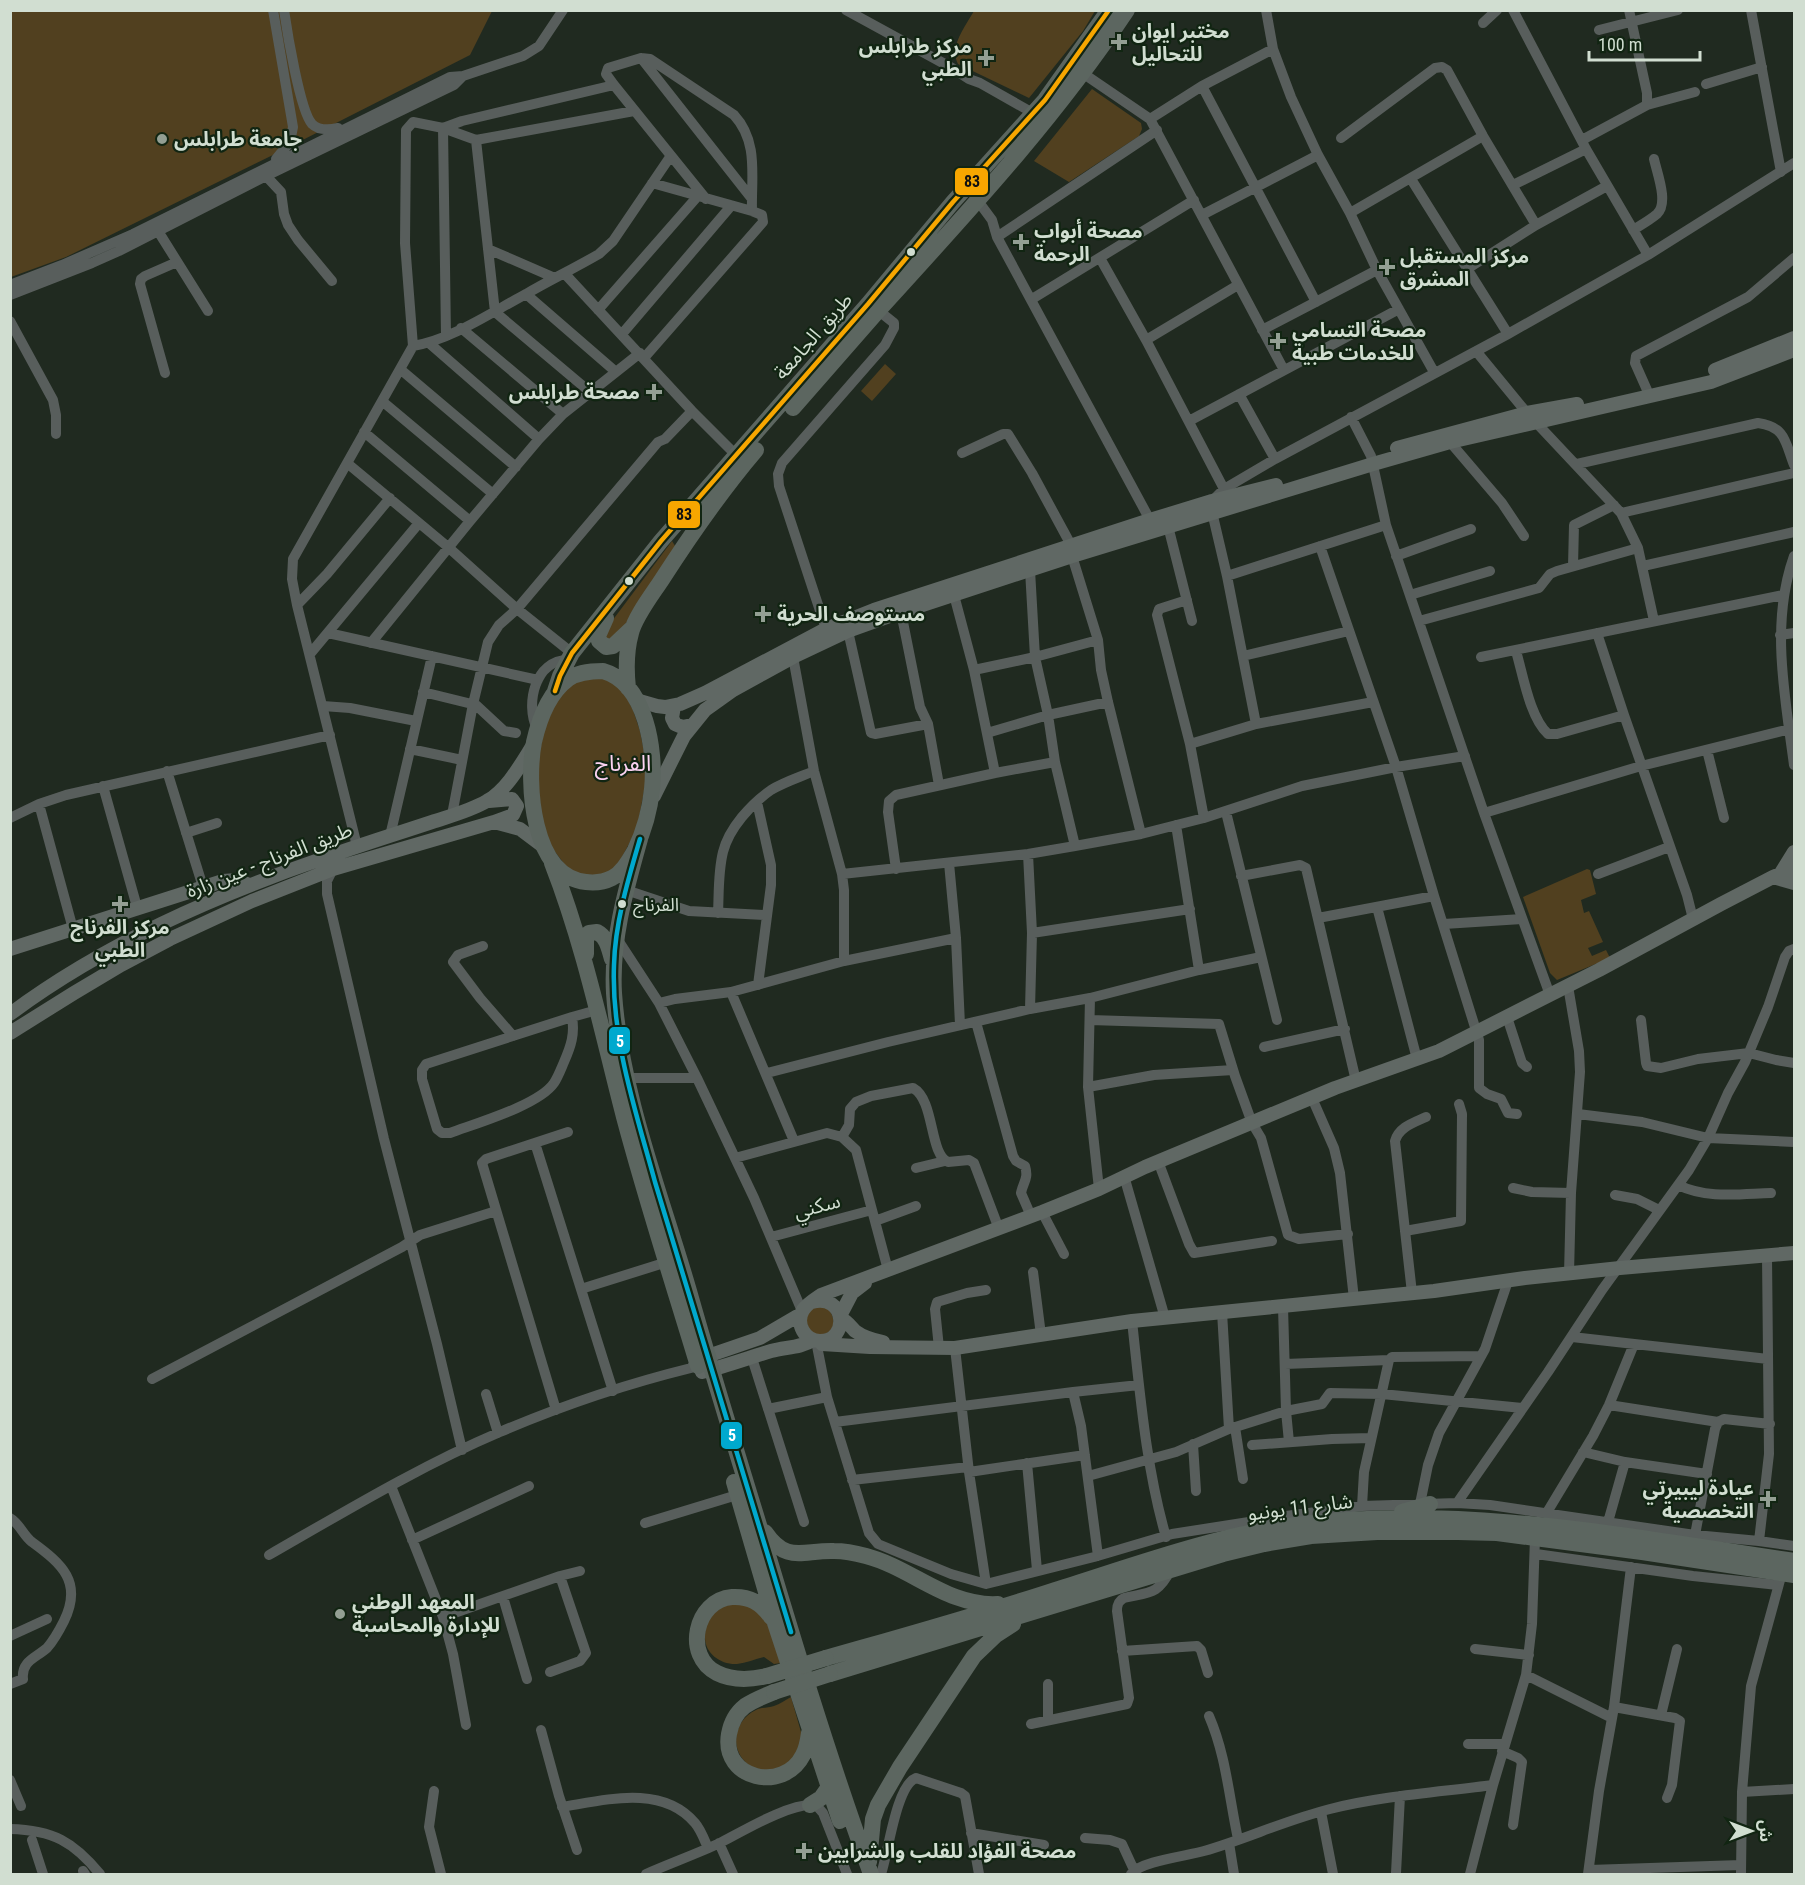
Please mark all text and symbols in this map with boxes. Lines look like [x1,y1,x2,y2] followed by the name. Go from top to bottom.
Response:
[1132,19,1230,66] place label: مختبر ايوان للتحاليل
[1589,24,1700,62] scale bar
[1110,33,1128,51] marker: مختبر ايوان للتحاليل
[859,34,972,86] place label: مركز طرابلس الطبي
[1598,34,1642,55] text: 100 m
[977,49,995,67] marker: مركز طرابلس الطبي
[174,127,302,151] place label: جامعة طرابلس
[155,132,169,146] marker: جامعة طرابلس
[954,167,989,196] line badge: 83
[964,172,980,191] text: 83
[1034,218,1143,266] place label: مصحة أبواب الرحمة
[1012,233,1030,251] marker: مصحة أبواب الرحمة
[1400,244,1529,291] place label: مركز المستقبل المشرق
[905,246,917,258] unlabelled marker
[1378,258,1396,276] marker: مركز المستقبل المشرق
[769,288,858,385] street label: طريق الجامعة
[1292,318,1427,365] place label: مصحة التسامي للخدمات طبية
[1269,332,1287,350] marker: مصحة التسامي للخدمات طبية
[509,380,640,404] place label: مصحة طرابلس
[645,383,663,401] marker: مصحة طرابلس
[667,500,701,529] line badge: 83
[676,505,692,524] text: 83
[623,575,635,587] unlabelled marker
[777,602,925,626] place label: مستوصف الحرية
[754,605,772,623] marker: مستوصف الحرية
[595,751,651,780] district label: الفرناج
[183,817,356,906] street label: طريق الفرناج - عين زارة
[633,894,679,918] place label: الفرناج
[111,895,129,913] marker: مركز الفرناج الطبي
[616,898,628,910] marker: الفرناج
[70,915,170,967] place label: مركز الفرناج الطبي
[608,1026,631,1055] line badge: 5
[616,1032,624,1051] text: 5
[791,1188,844,1227] street label: سكني
[720,1421,743,1450] line badge: 5
[728,1426,736,1445] text: 5
[1642,1476,1754,1523] place label: عيادة ليبيرتي التخصصية
[1246,1489,1354,1528] street label: شارع 11 يونيو
[1759,1490,1777,1508] marker: عيادة ليبيرتي التخصصية
[352,1590,500,1639] place label: المعهد الوطني للإدارة والمحاسبة
[333,1607,347,1621] marker: المعهد الوطني للإدارة والمحاسبة
[1721,1801,1781,1861] north arrow
[1756,1820,1775,1842] text: ش
[818,1839,1076,1863] place label: مصحة الفؤاد للقلب والشرايين
[795,1842,813,1860] marker: مصحة الفؤاد للقلب والشرايين

